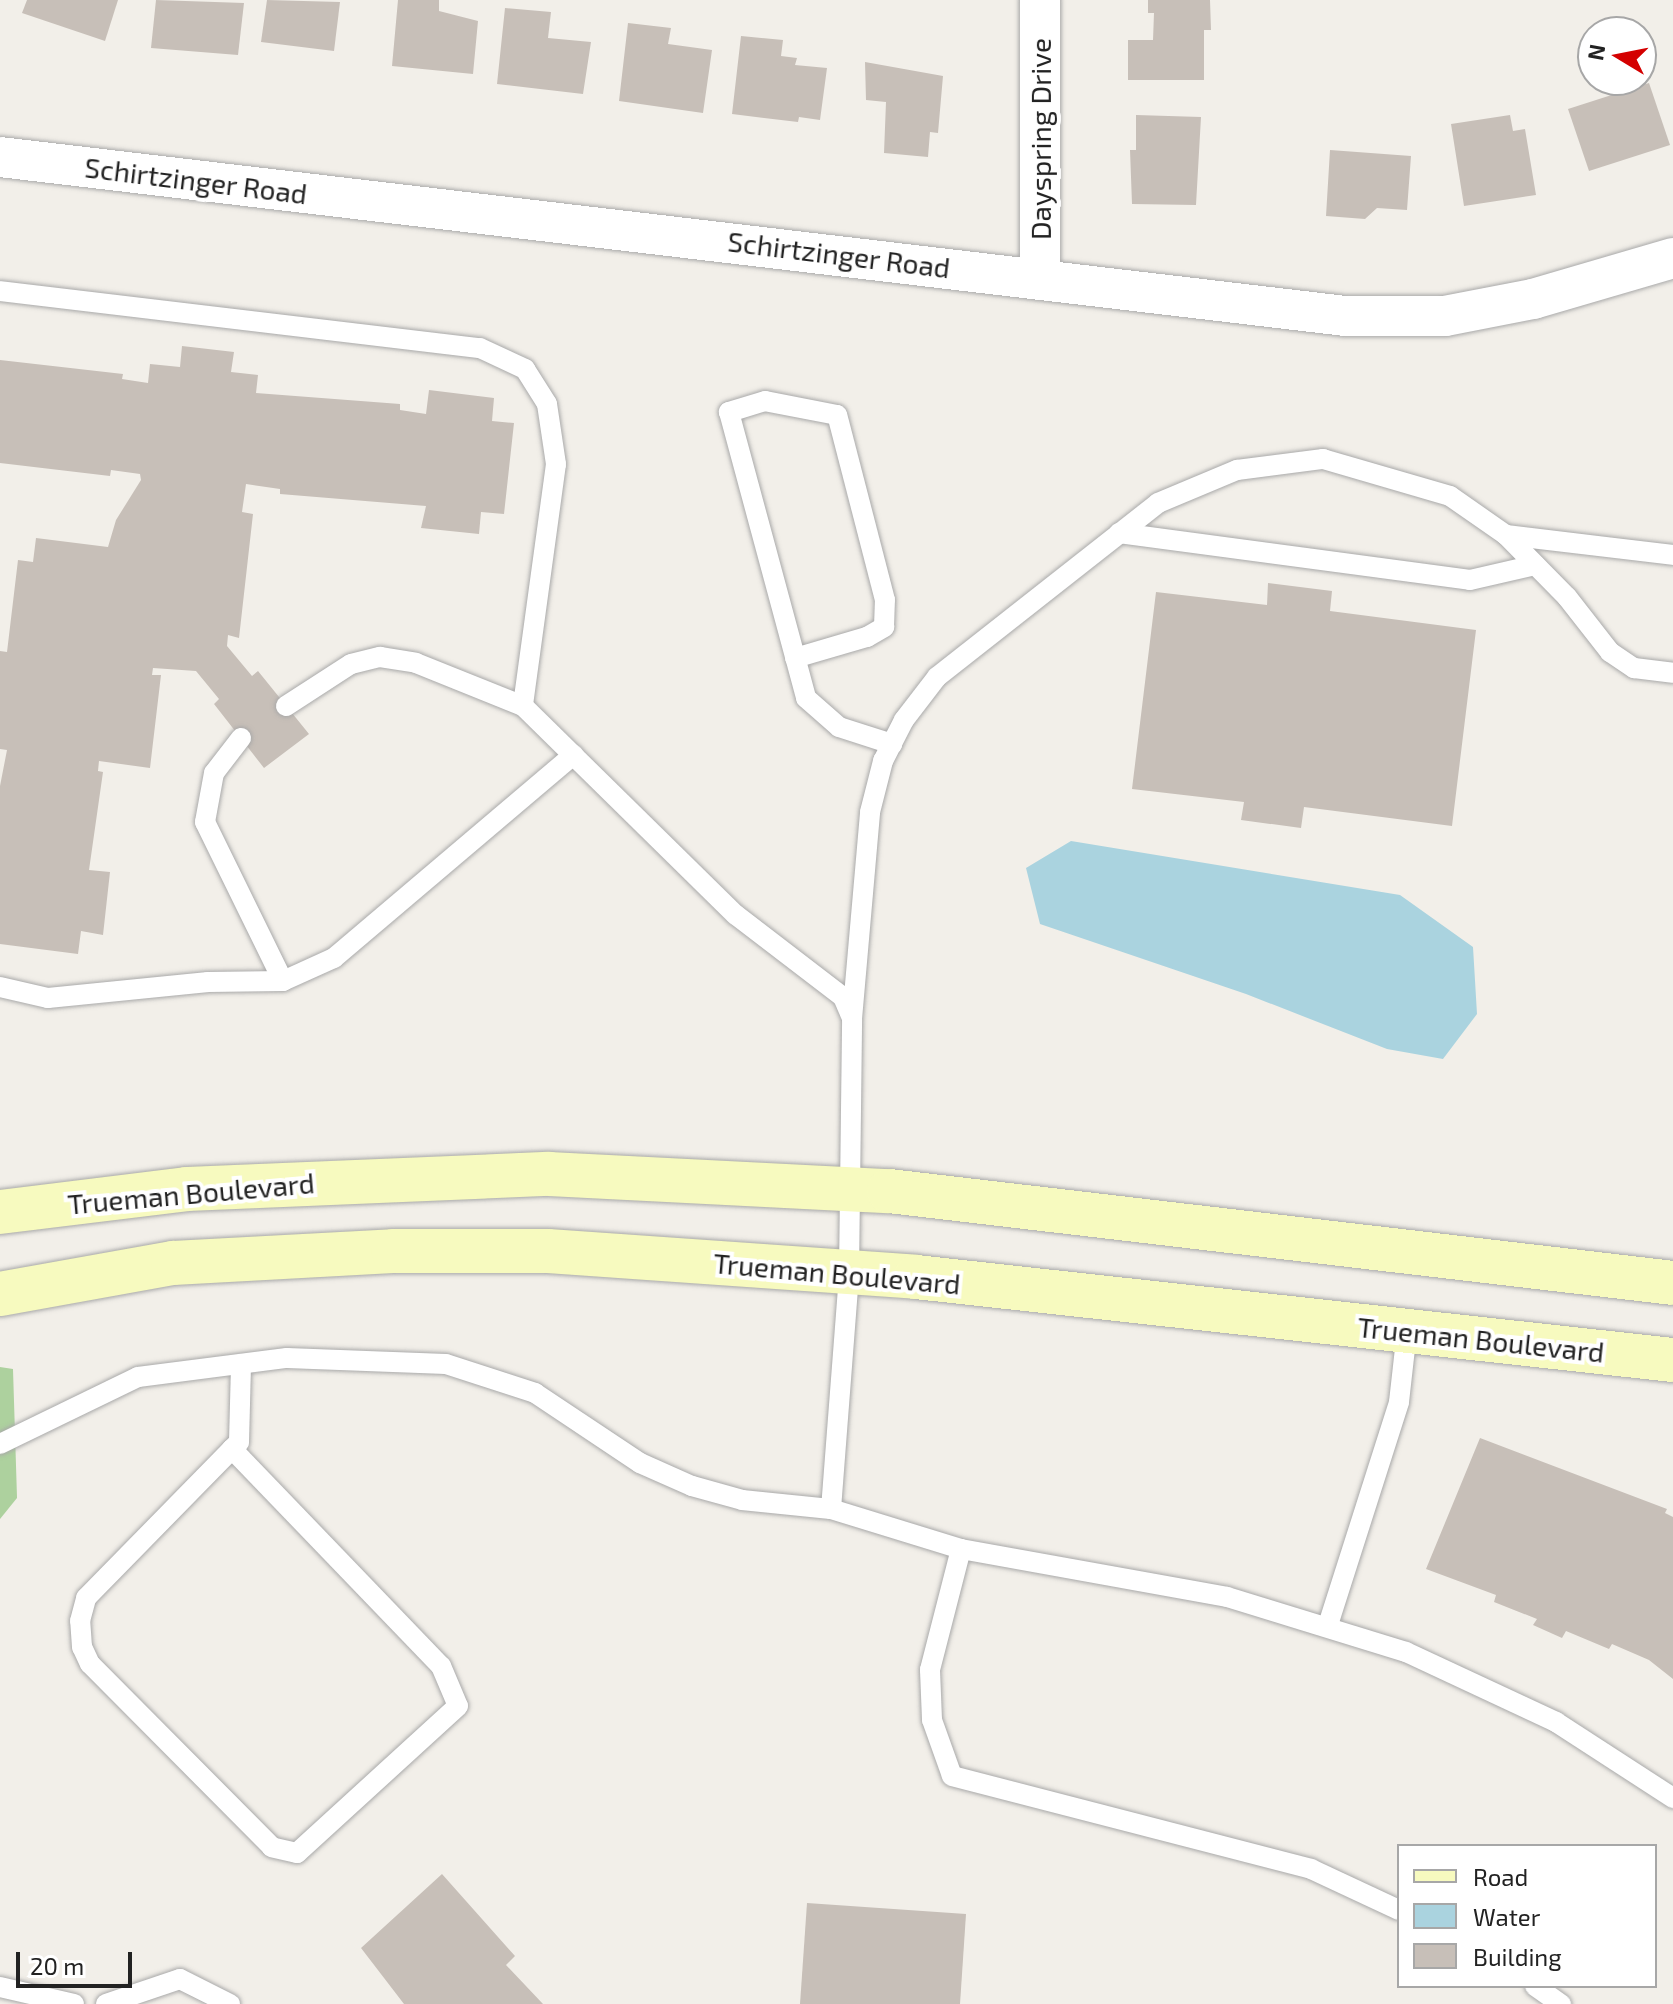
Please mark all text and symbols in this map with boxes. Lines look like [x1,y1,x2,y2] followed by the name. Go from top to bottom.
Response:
[1577,16,1657,96] north arrow
[1023,38,1057,240] street label: Dayspring Drive
[1581,42,1610,62] text: N
[83,150,309,210] street label: Schirtzinger Road
[726,224,952,284] street label: Schirtzinger Road
[66,1165,316,1221] street label: Trueman Boulevard
[712,1245,962,1301] street label: Trueman Boulevard
[1356,1309,1606,1369] street label: Trueman Boulevard
[1397,1844,1657,1988] legend
[1473,1862,1528,1891] text: Road
[1473,1902,1540,1931] text: Water
[20,1936,136,1986] scale bar
[1473,1942,1562,1971] text: Building
[30,1951,84,1980] text: 20 m

